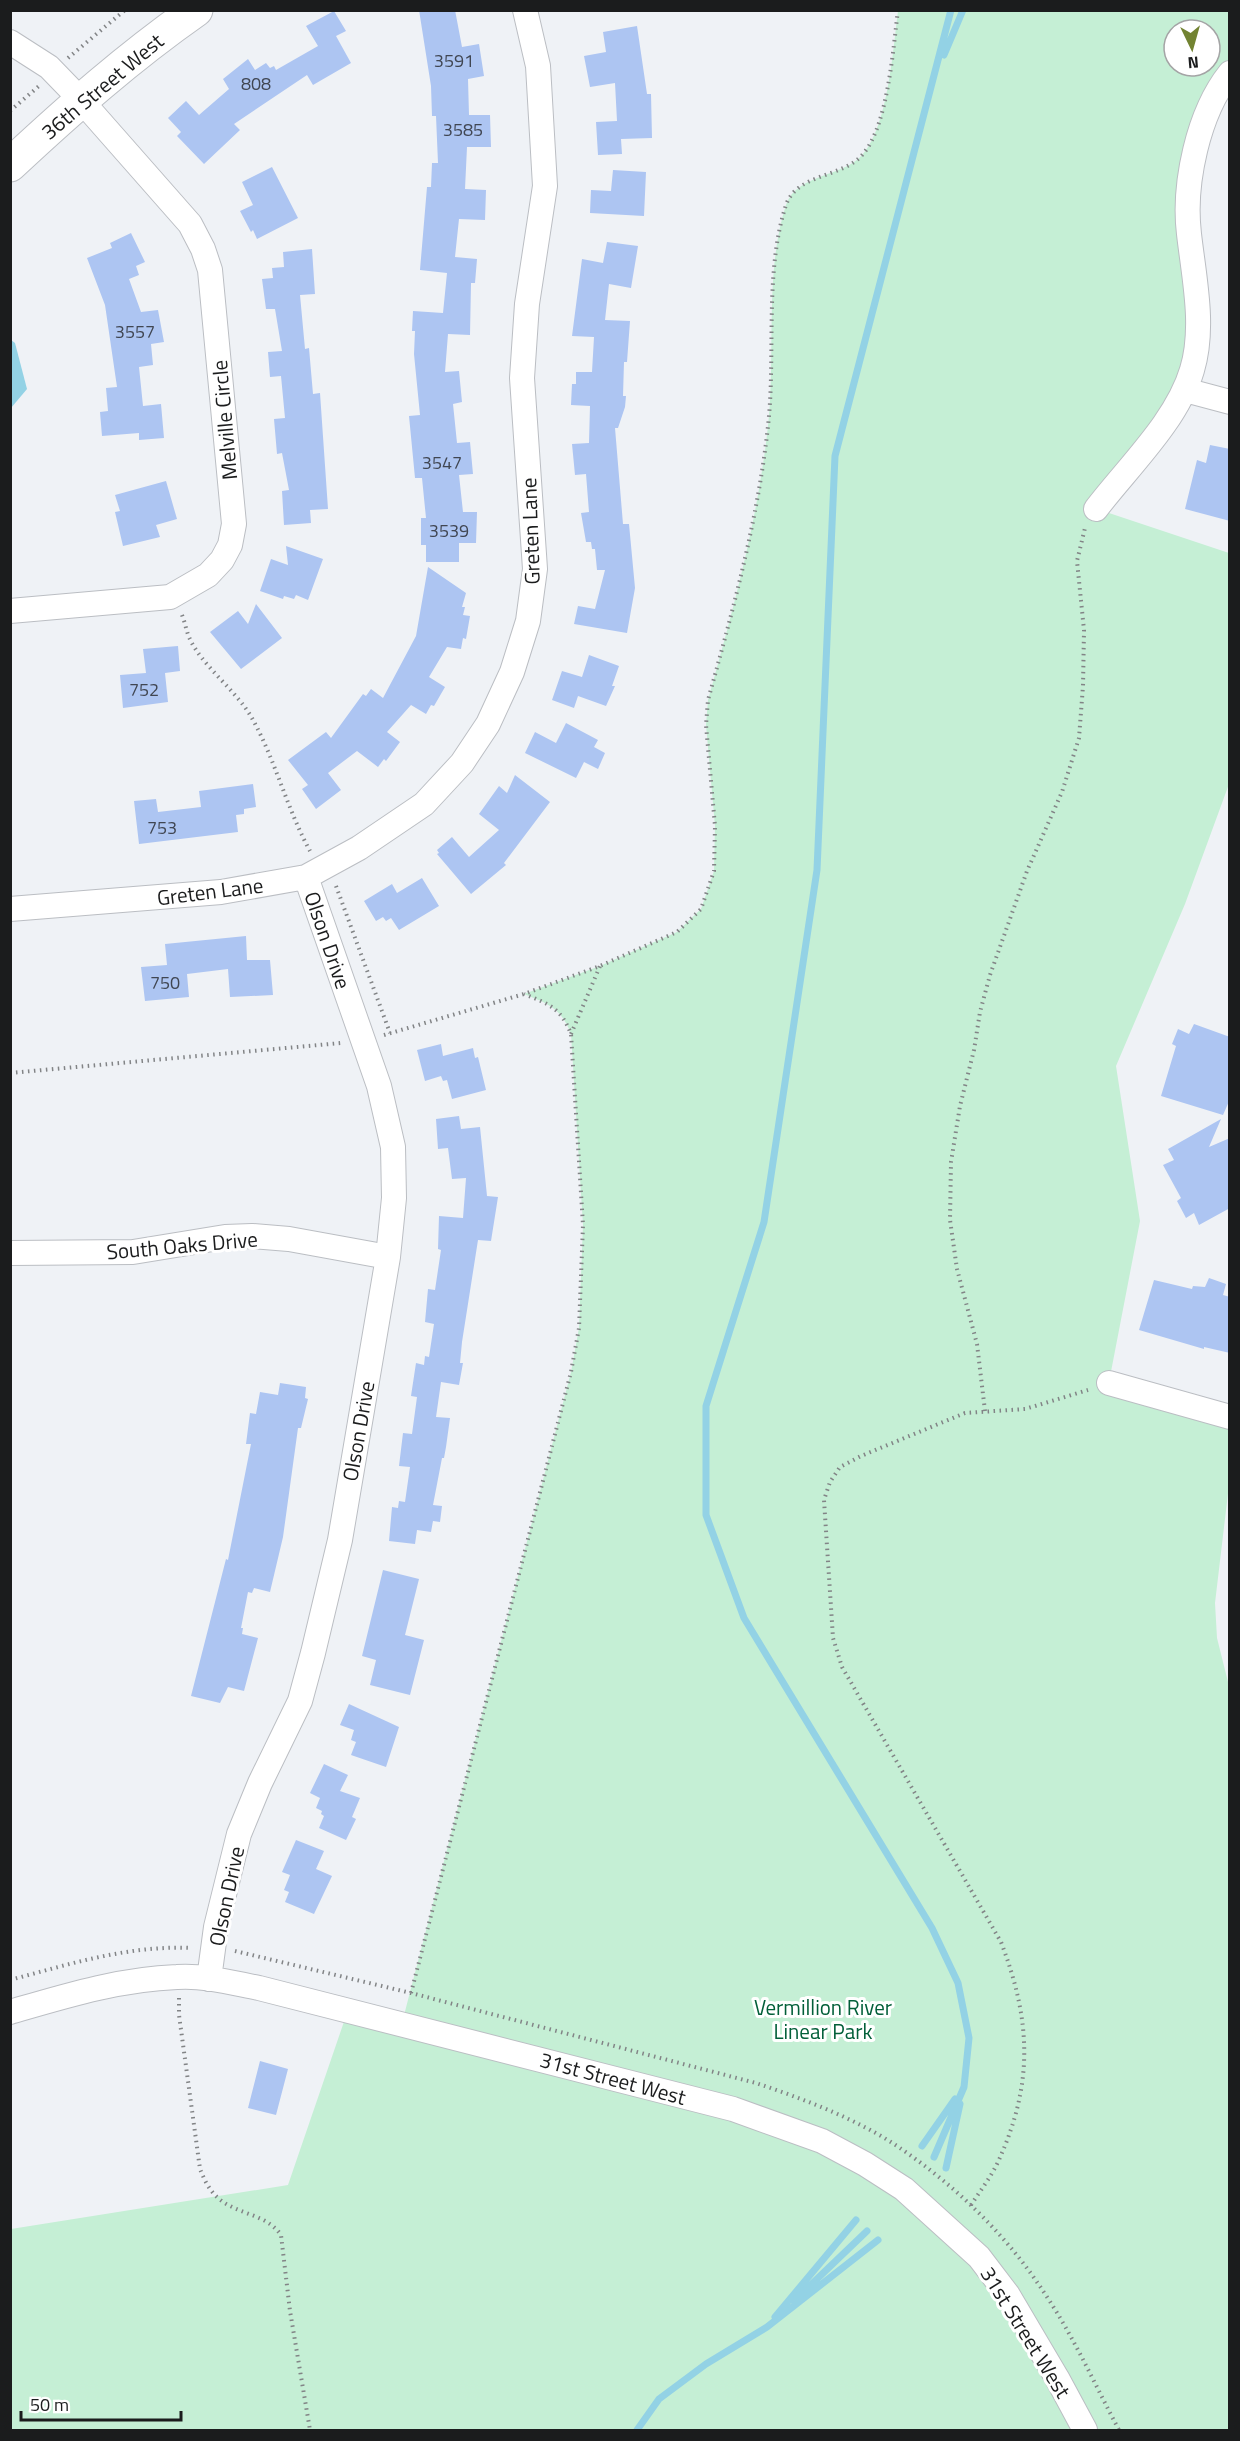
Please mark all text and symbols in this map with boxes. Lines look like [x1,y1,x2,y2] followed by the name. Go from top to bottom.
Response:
[1162,18,1222,78] north arrow
[34,25,171,147] street label: 36th Street West
[434,47,474,74] house number: 3591
[1187,51,1200,75] text: N
[241,70,271,97] house number: 808
[443,116,483,143] house number: 3585
[115,318,155,345] house number: 3557
[203,359,245,481] street label: Melville Circle
[422,449,462,476] house number: 3547
[512,477,548,585] street label: Greten Lane
[429,517,469,544] house number: 3539
[129,676,159,703] house number: 752
[147,814,177,841] house number: 753
[155,869,265,913] street label: Greten Lane
[296,887,360,993] street label: Olson Drive
[150,969,180,996] house number: 750
[105,1222,259,1268] street label: South Oaks Drive
[333,1378,383,1484] street label: Olson Drive
[200,1843,252,1949] street label: Olson Drive
[754,1991,892,2047] park label: Vermillion River Linear Park
[536,2043,690,2113] street label: 31st Street West
[973,2260,1080,2405] street label: 31st Street West
[21,2384,182,2422] scale bar
[30,2391,69,2418] text: 50 m

